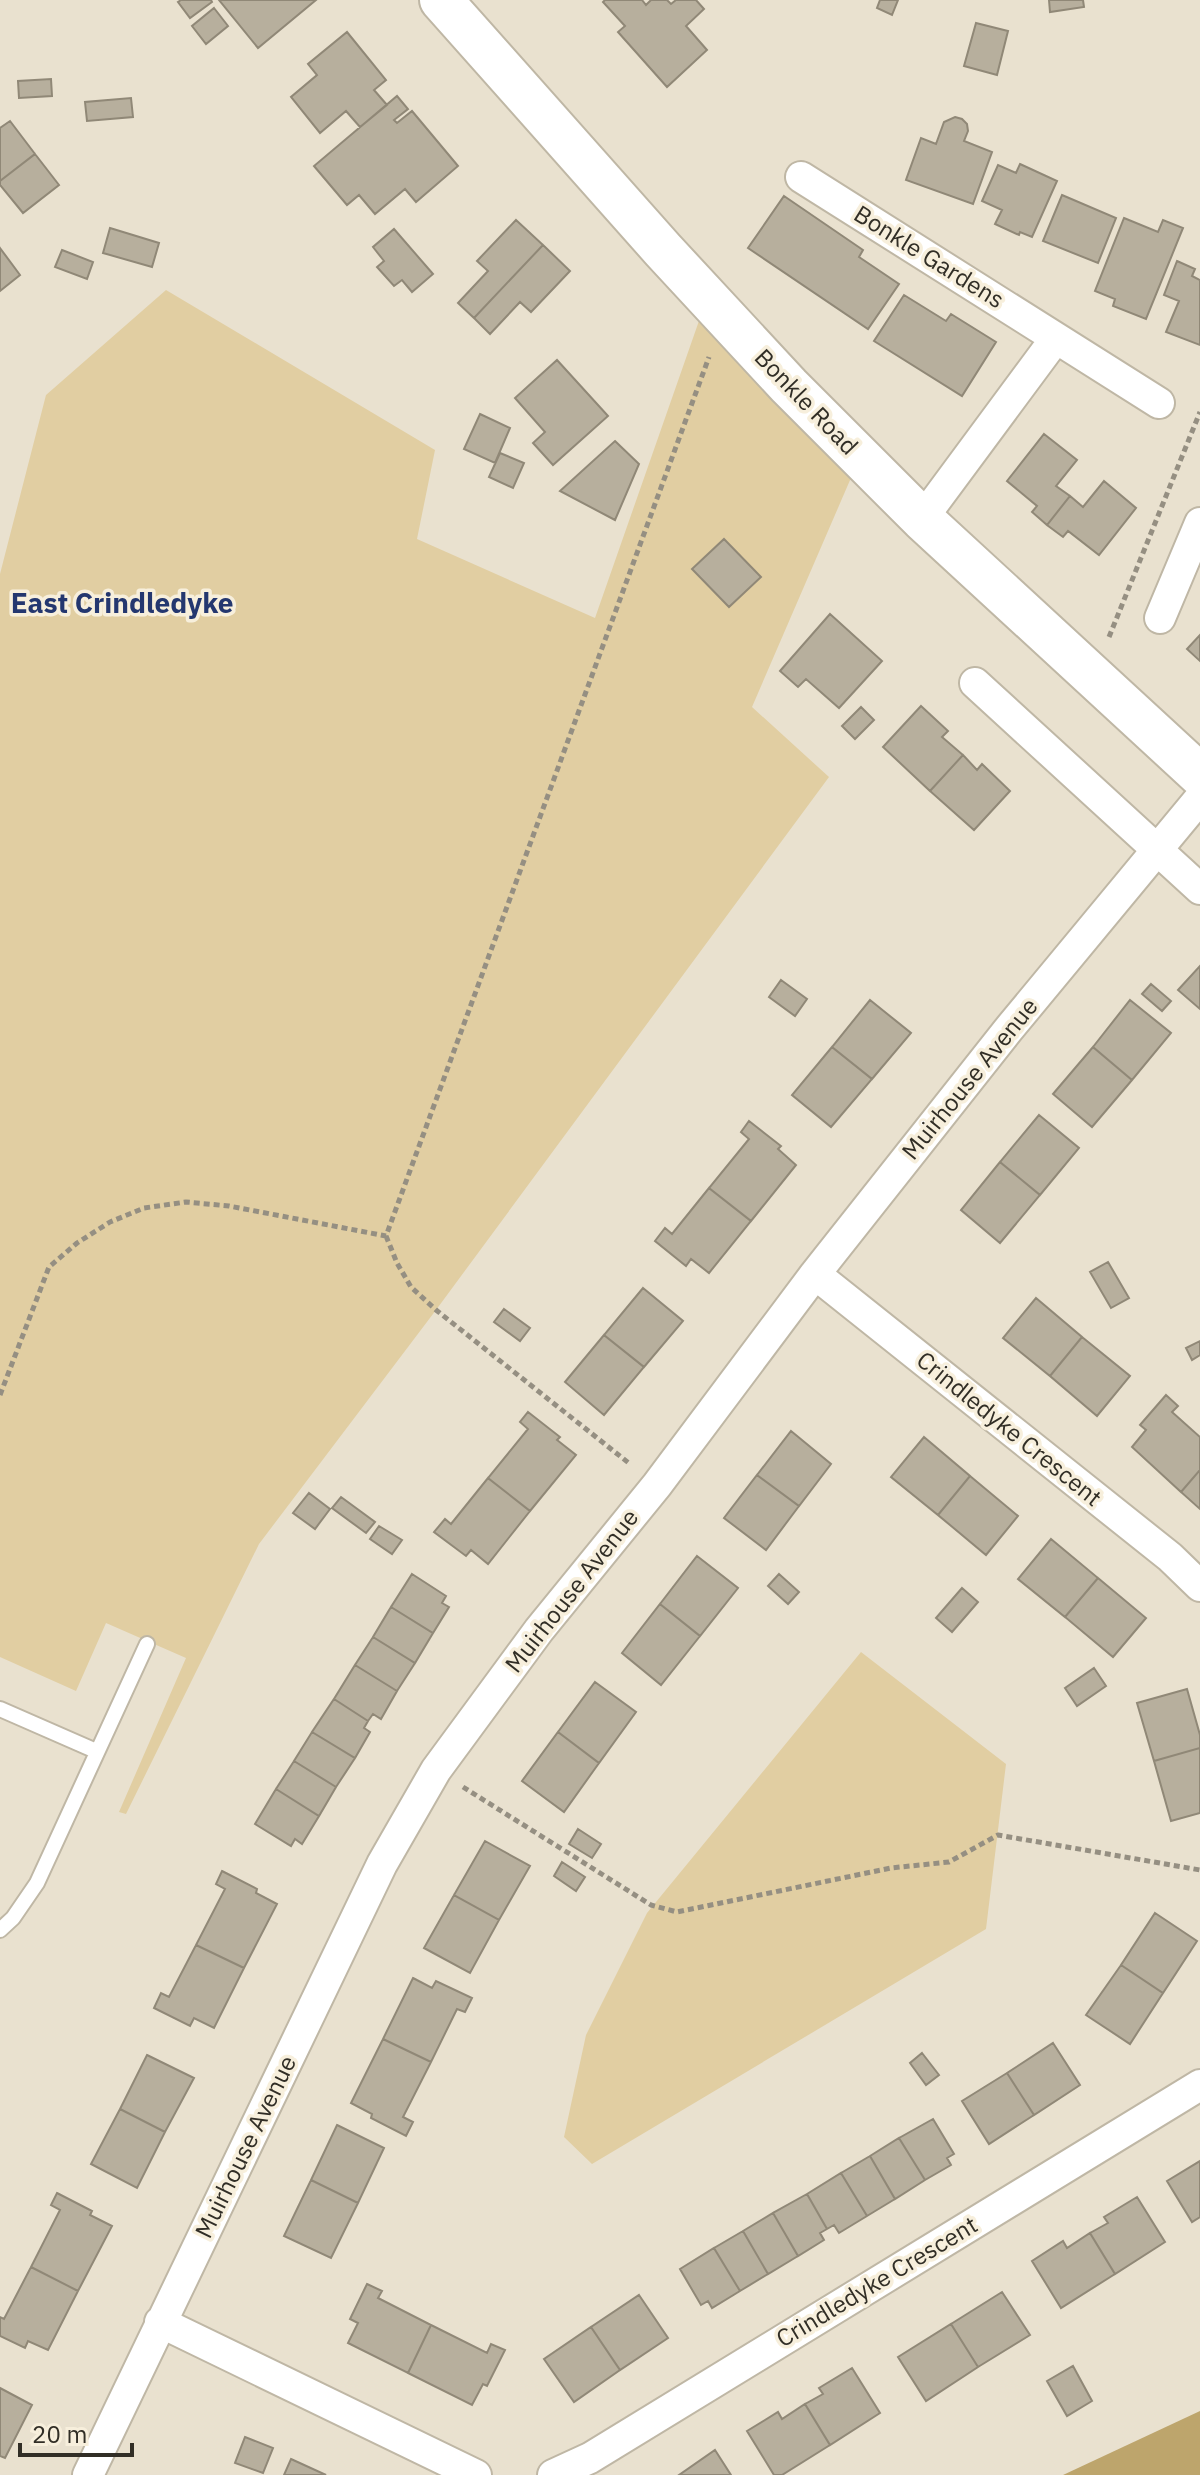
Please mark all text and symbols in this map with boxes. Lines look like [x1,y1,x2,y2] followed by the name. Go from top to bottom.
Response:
[848,197,1011,315] street label: Bonkle Gardens
[748,341,865,461] street label: Bonkle Road
[11,584,233,621] district label: East Crindledyke
[894,991,1044,1166] street label: Muirhouse Avenue
[910,1344,1109,1513] street label: Crindledyke Crescent
[497,1502,645,1679] street label: Muirhouse Avenue
[187,2050,303,2243] street label: Muirhouse Avenue
[770,2208,983,2354] street label: Crindledyke Crescent
[20,2407,132,2457] scale bar
[32,2418,87,2450] text: 20 m

